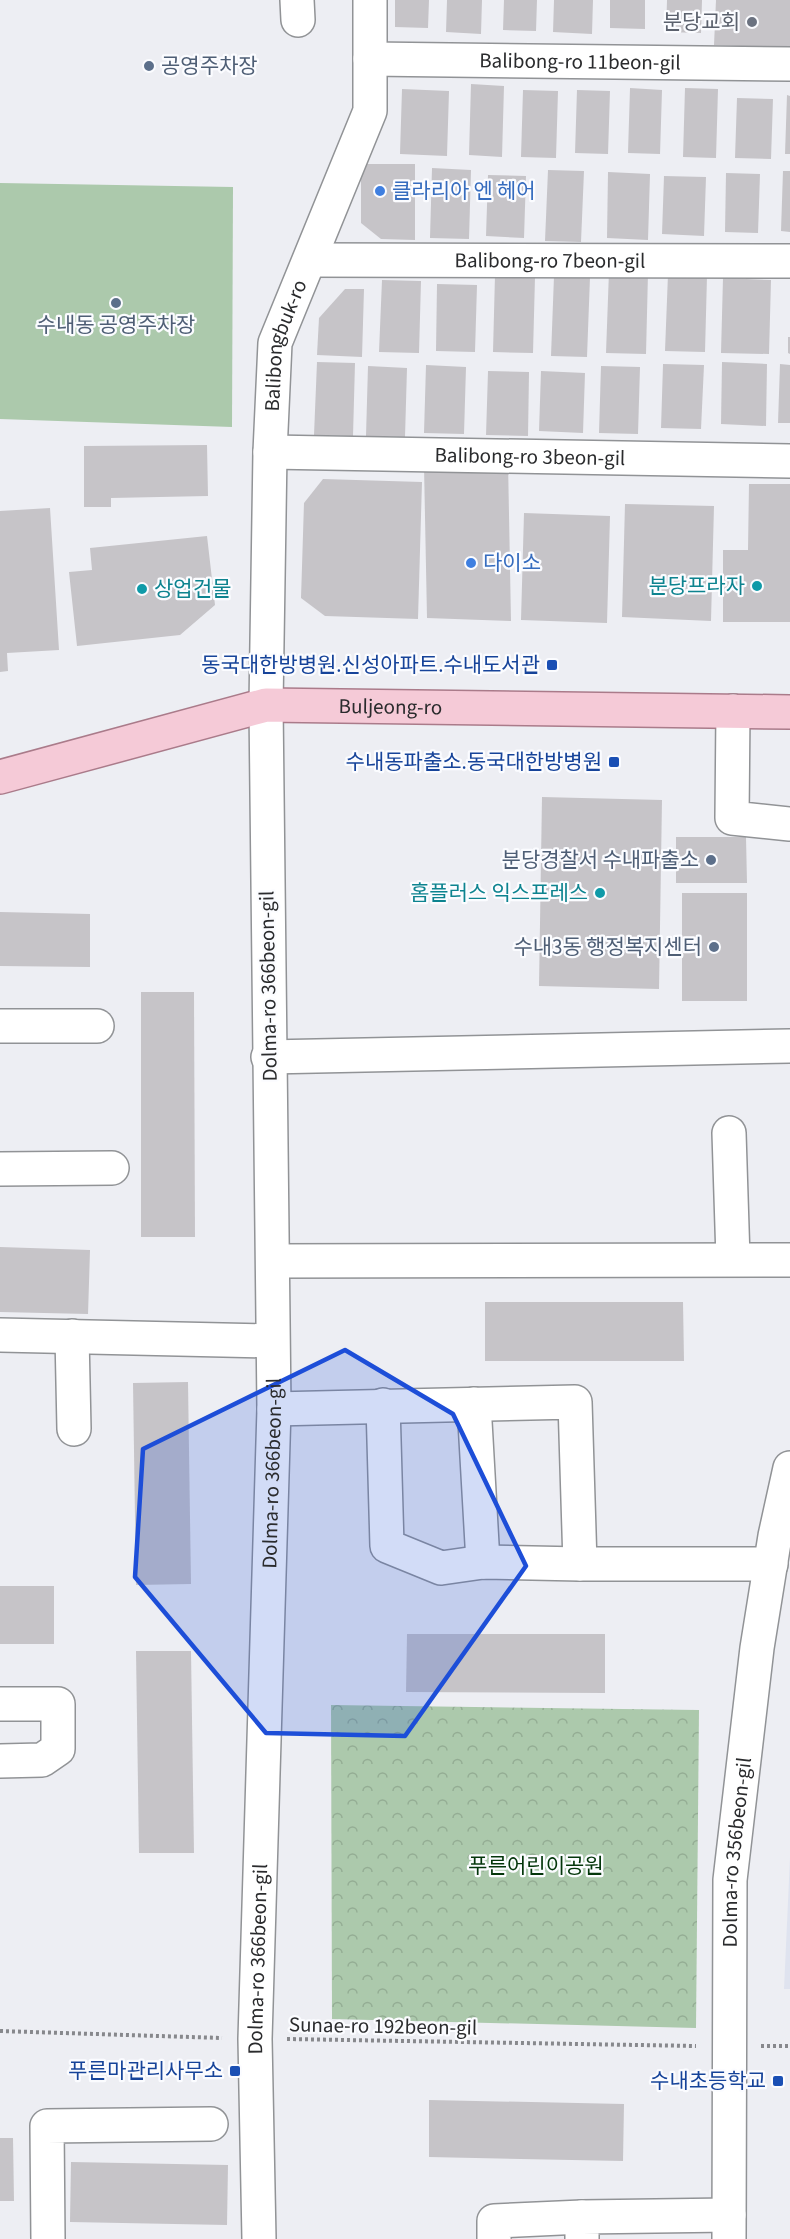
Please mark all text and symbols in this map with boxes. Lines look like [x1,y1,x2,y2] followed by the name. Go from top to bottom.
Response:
[663,7,740,37] place label: 분당교회
[745,15,759,29] marker: 분당교회
[479,45,681,78] street label: Balibong-ro 11beon-gil
[161,51,258,81] place label: 공영주차장
[142,59,156,73] marker: 공영주차장
[392,176,536,206] place label: 클라리아 엔 헤어
[373,184,387,198] marker: 클라리아 엔 헤어
[455,245,645,276] street label: Balibong-ro 7beon-gil
[257,275,314,412] street label: Balibongbuk-ro
[109,296,123,310] marker: 수내동 공영주차장
[37,310,195,340] place label: 수내동 공영주차장
[434,440,626,473] street label: Balibong-ro 3beon-gil
[483,548,541,578] place label: 다이소
[464,556,478,570] marker: 다이소
[648,571,745,601] place label: 분당프라자
[154,574,231,604] place label: 상업건물
[750,579,764,593] marker: 분당프라자
[135,582,149,596] marker: 상업건물
[201,650,540,680] place label: 동국대한방병원.신성아파트.수내도서관
[545,658,559,672] marker: 동국대한방병원.신성아파트.수내도서관
[339,691,442,722] street label: Buljeong-ro
[346,747,602,777] place label: 수내동파출소.동국대한방병원
[607,755,621,769] marker: 수내동파출소.동국대한방병원
[502,845,699,875] place label: 분당경찰서 수내파출소
[704,853,718,867] marker: 분당경찰서 수내파출소
[410,878,588,908] place label: 홈플러스 익스프레스
[593,886,607,900] marker: 홈플러스 익스프레스
[251,890,285,1082] street label: Dolma-ro 366beon-gil
[513,932,702,962] place label: 수내3동 행정복지센터
[707,940,721,954] marker: 수내3동 행정복지센터
[254,1378,289,1569] street label: Dolma-ro 366beon-gil
[715,1756,759,1947] street label: Dolma-ro 356beon-gil
[468,1851,604,1881] park label: 푸른어린이공원
[240,1863,275,2055] street label: Dolma-ro 366beon-gil
[289,2009,477,2043] street label: Sunae-ro 192beon-gil
[68,2056,223,2086] place label: 푸른마관리사무소
[228,2064,242,2078] marker: 푸른마관리사무소
[650,2066,766,2096] place label: 수내초등학교
[771,2074,785,2088] marker: 수내초등학교

